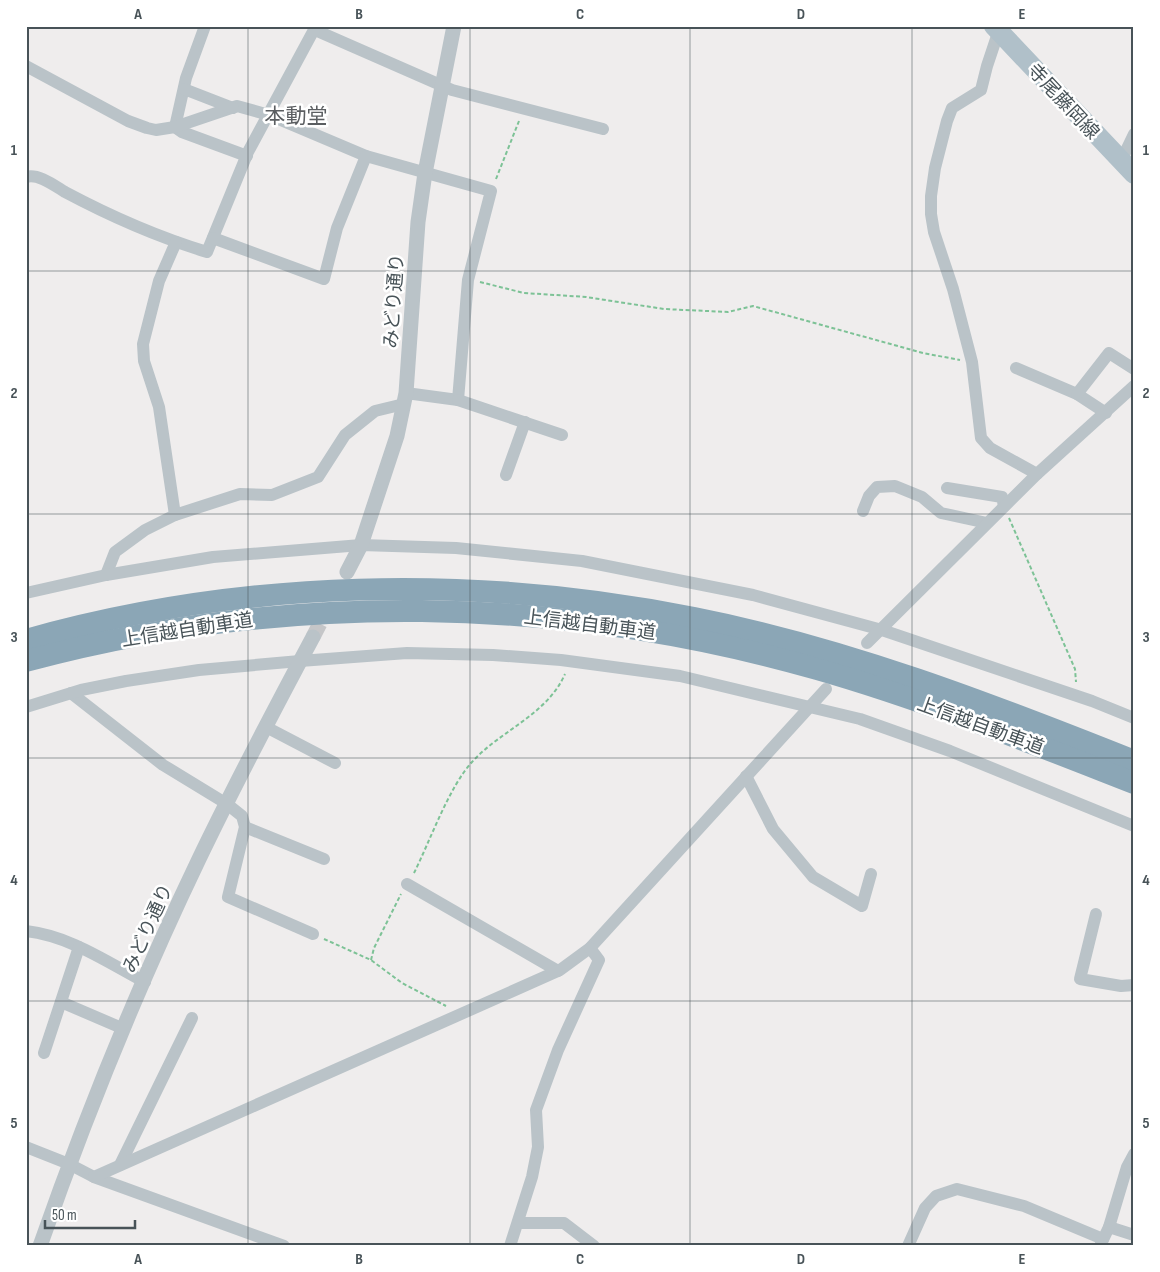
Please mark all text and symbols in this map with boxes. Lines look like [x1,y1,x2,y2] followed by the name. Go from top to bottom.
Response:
[133,5,142,24] text: A
[355,5,363,24] text: B
[576,5,584,24] text: C
[797,5,805,24] text: D
[1019,5,1026,24] text: E
[1022,59,1104,145] street label: 寺尾藤岡線
[265,104,328,129] district label: 本動堂
[11,141,18,160] text: 1
[1143,141,1150,160] text: 1
[380,253,409,349] street label: みどり通り
[10,384,18,403] text: 2
[1142,384,1150,403] text: 2
[522,606,657,645] street label: 上信越自動車道
[120,609,255,652] street label: 上信越自動車道
[10,628,18,647] text: 3
[1142,628,1150,647] text: 3
[914,693,1047,760] street label: 上信越自動車道
[10,871,18,890] text: 4
[1142,871,1150,890] text: 4
[119,881,178,977] street label: みどり通り
[10,1114,18,1133] text: 5
[1142,1114,1150,1133] text: 5
[45,1197,135,1229] scale bar
[52,1206,77,1225] text: 50 m
[133,1250,142,1269] text: A
[355,1250,363,1269] text: B
[576,1250,584,1269] text: C
[797,1250,805,1269] text: D
[1019,1250,1026,1269] text: E

